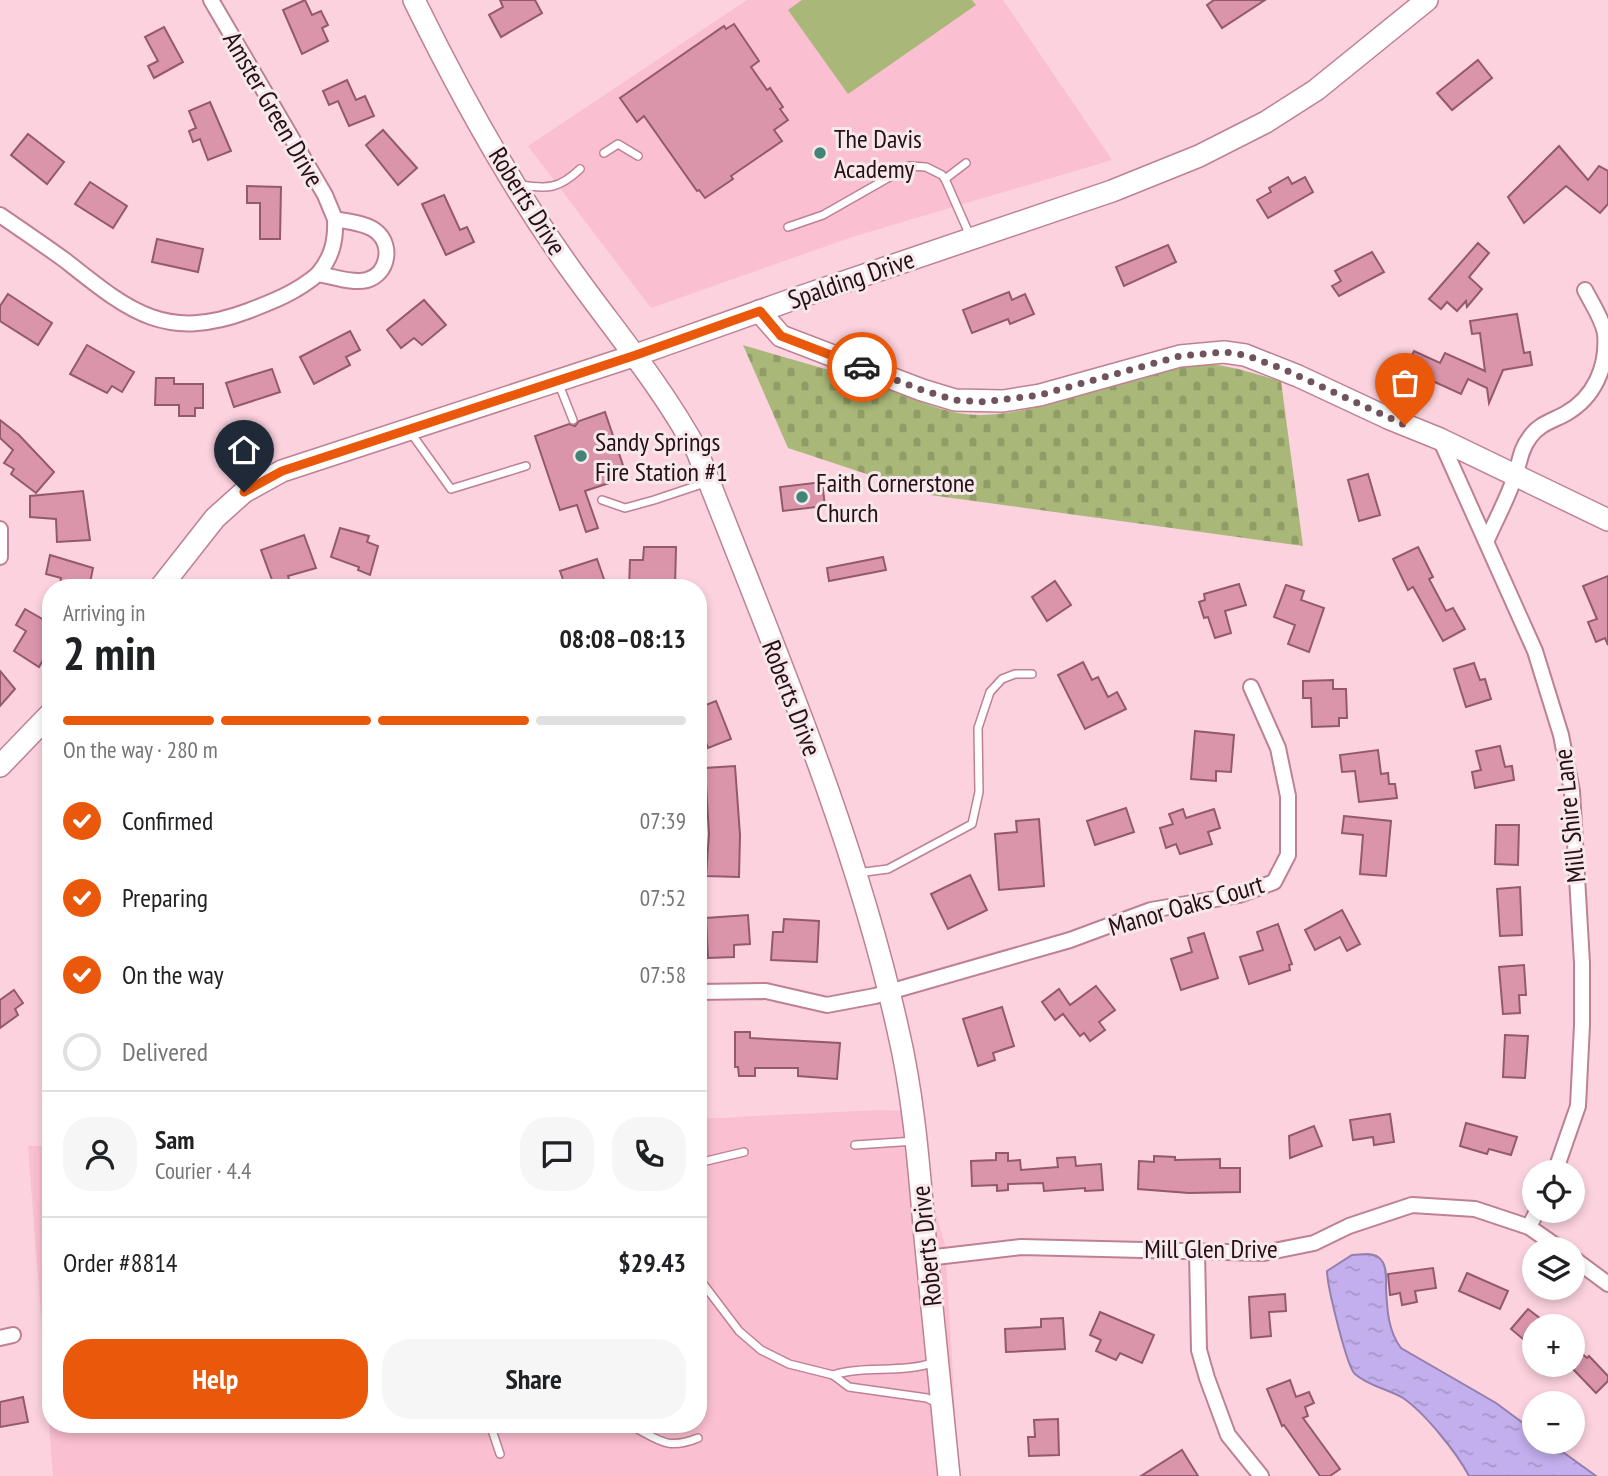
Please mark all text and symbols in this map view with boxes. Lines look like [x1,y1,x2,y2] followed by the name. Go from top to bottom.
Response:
[216,26,332,192] street label: Amster Green Drive
[834,122,922,185] place label: The Davis Academy
[482,141,574,261] street label: Roberts Drive
[812,145,828,161] marker: The Davis Academy
[784,242,918,316] street label: Spalding Drive
[827,332,897,402] courier
[843,348,881,386] icon: car
[1375,353,1435,425] pin
[1386,364,1424,402] icon: bag
[214,420,274,492] pin
[595,425,728,488] place label: Sandy Springs Fire Station #1
[225,431,263,469] icon: home
[573,448,589,464] marker: Sandy Springs Fire Station #1
[816,466,975,529] place label: Faith Cornerstone Church
[794,489,810,505] marker: Faith Cornerstone Church
[63,598,145,627] text: Arriving in
[559,622,686,655] text: 08:08–08:13
[63,623,156,683] text: 2 min
[755,636,829,760] street label: Roberts Drive
[63,735,218,764] text: On the way · 280 m
[1546,747,1592,885] street label: Mill Shire Lane
[63,802,101,840] icon: check
[122,804,213,837] text: Confirmed
[640,806,686,835] text: 07:39
[1105,867,1267,943] street label: Manor Oaks Court
[63,879,101,917] icon: check
[122,881,208,914] text: Preparing
[640,883,686,912] text: 07:52
[63,956,101,994] icon: check
[122,958,224,991] text: On the way
[640,960,686,989] text: 07:58
[122,1035,208,1068] text: Delivered
[63,1117,137,1191] button: person
[520,1117,594,1191] button: chat
[612,1117,686,1191] button: phone
[155,1123,194,1156] text: Sam
[155,1156,251,1185] text: Courier · 4.4
[1522,1160,1585,1454] map controls
[1522,1160,1585,1223] button: locate
[903,1184,949,1308] street label: Roberts Drive
[1144,1232,1278,1265] street label: Mill Glen Drive
[1522,1237,1585,1300] button: layers
[63,1246,178,1279] text: Order #8814
[618,1246,686,1279] text: $29.43
[1522,1314,1585,1377] button: +
[63,1339,368,1419] button: Help
[382,1339,686,1419] button: Share
[1522,1391,1585,1454] button: −

